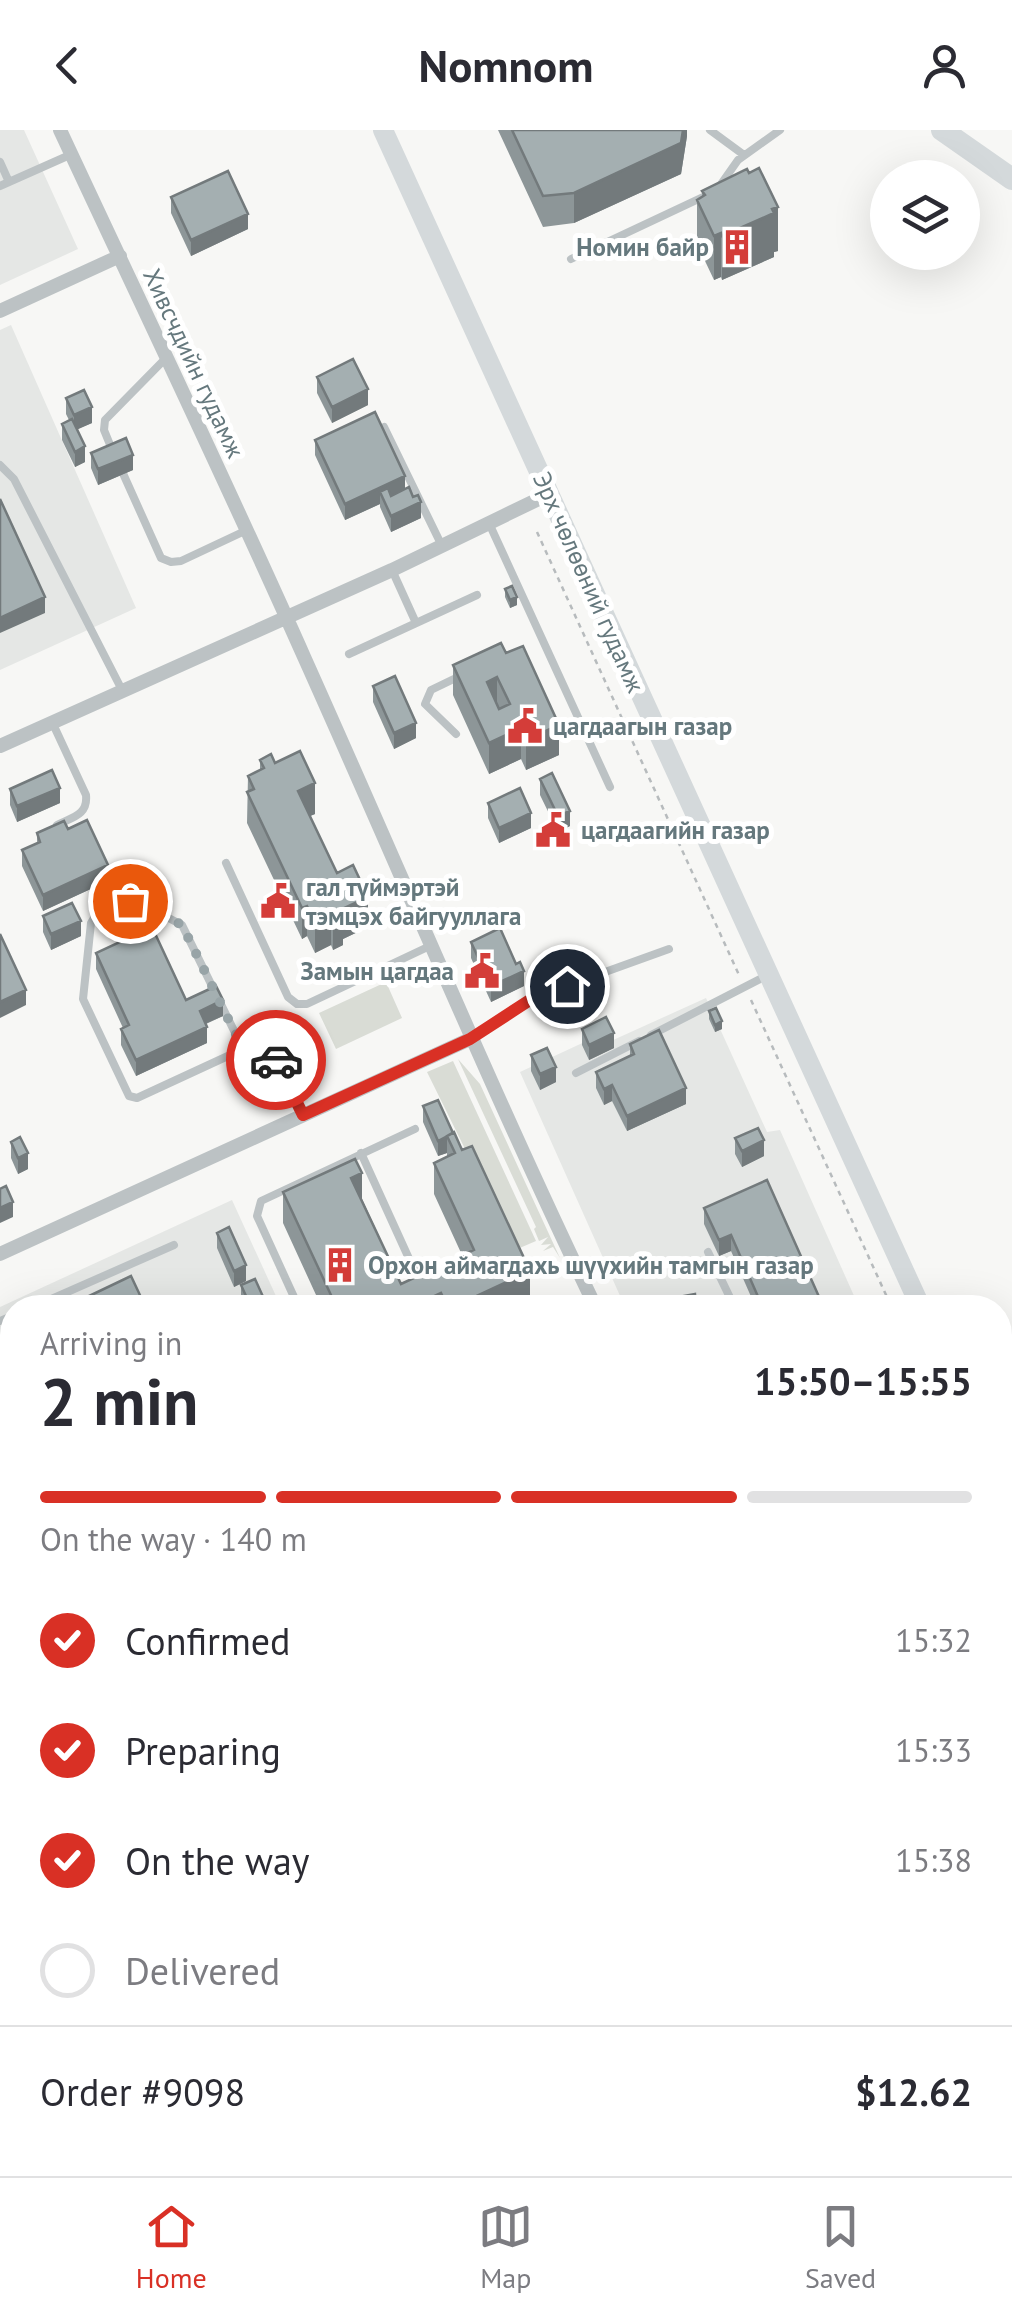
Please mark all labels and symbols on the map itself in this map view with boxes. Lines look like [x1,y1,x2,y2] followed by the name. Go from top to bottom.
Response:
[718,228,756,266] building icon: Номин байр
[576,231,709,263] place label: Номин байр
[136,263,252,463] street label: Хивсчдийн гудамж
[526,467,652,698] street label: Эрх чөлөөний гудамж
[506,707,544,745] public building icon: цагдаагын газар
[553,710,732,742] place label: цагдаагын газар
[534,811,572,849] public building icon: цагдаагийн газар
[581,814,770,846] place label: цагдаагийн газар
[88,859,173,944] pin
[306,871,521,932] place label: гал түймэртэй тэмцэх байгууллага
[259,882,297,920] public building icon: гал түймэртэй тэмцэх байгууллага
[525,944,610,1029] pin
[463,952,501,990] public building icon: Замын цагдаа
[301,955,454,987] place label: Замын цагдаа
[226,1010,326,1110] courier
[321,1246,359,1284] building icon: Орхон аймагдахь шүүхийн тамгын газар
[368,1249,814,1281] place label: Орхон аймагдахь шүүхийн тамгын газар

